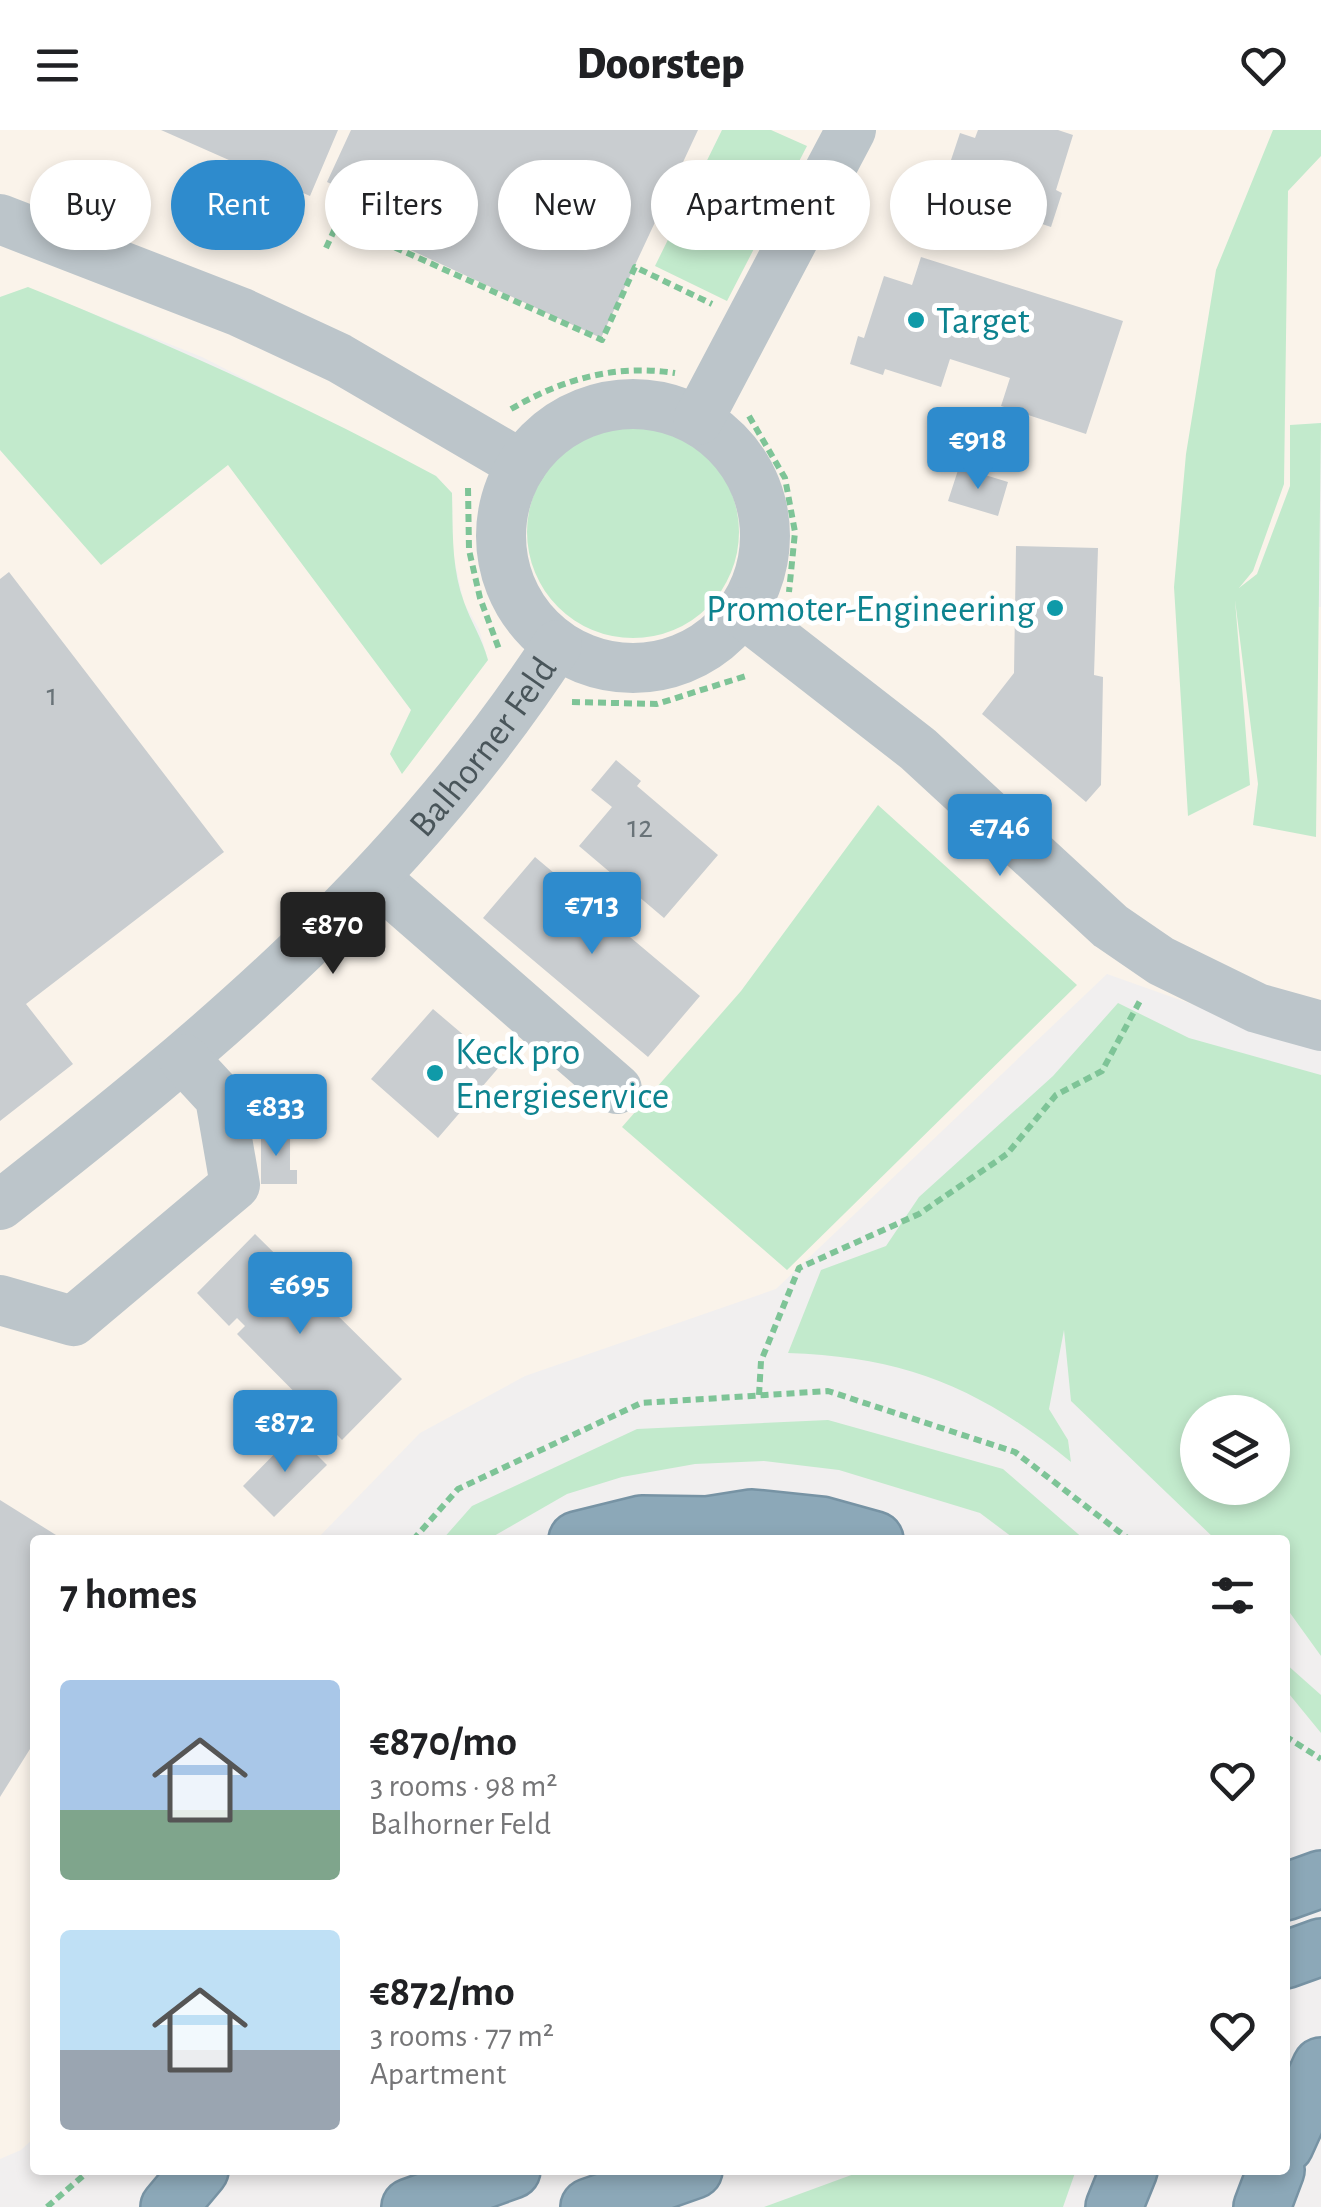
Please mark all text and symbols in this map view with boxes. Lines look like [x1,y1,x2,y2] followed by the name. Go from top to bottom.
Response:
[30,38,85,93] icon: menu
[1236,38,1291,93] icon: heart
[576,42,745,87] text: Doorstep
[30,160,151,250] chip: Buy
[171,160,305,250] chip: Rent
[325,160,478,250] chip: Filters
[498,160,631,250] chip: New
[651,160,870,250] chip: Apartment
[890,160,1047,250] chip: House
[936,303,1030,341] place label: Target
[905,309,927,331] marker: Target
[919,407,1037,492] pin: €918
[949,423,1007,455] text: €918
[706,591,1035,629] place label: Promoter-Engineering
[1044,597,1066,619] marker: Promoter-Engineering
[403,651,564,844] street label: Balhorner Feld
[46,679,58,711] house number: 1
[941,794,1059,879] pin: €746
[970,810,1030,842] text: €746
[627,811,653,843] house number: 12
[533,872,651,957] pin: €713
[565,888,619,920] text: €713
[274,892,392,977] pin: €870
[302,908,364,940] text: €870
[455,1034,669,1116] place label: Keck pro Energieservice
[424,1062,446,1084] marker: Keck pro Energieservice
[217,1074,335,1159] pin: €833
[247,1090,305,1122] text: €833
[241,1252,359,1337] pin: €695
[270,1268,330,1300] text: €695
[226,1390,344,1475] pin: €872
[1180,1395,1290,1505] map controls
[1180,1395,1290,1505] button: layers
[255,1406,315,1438] text: €872
[1205,1568,1260,1623] icon: filters
[60,1574,197,1616] text: 7 homes
[140,1720,260,1840] icon: home
[370,1721,517,1763] text: €870/mo
[1205,1753,1260,1808] icon: heart
[370,1770,557,1802] text: 3 rooms · 98 m²
[370,1808,551,1840] text: Balhorner Feld
[140,1970,260,2090] icon: home
[370,1971,515,2013] text: €872/mo
[1205,2003,1260,2058] icon: heart
[370,2020,554,2052] text: 3 rooms · 77 m²
[370,2058,506,2090] text: Apartment

